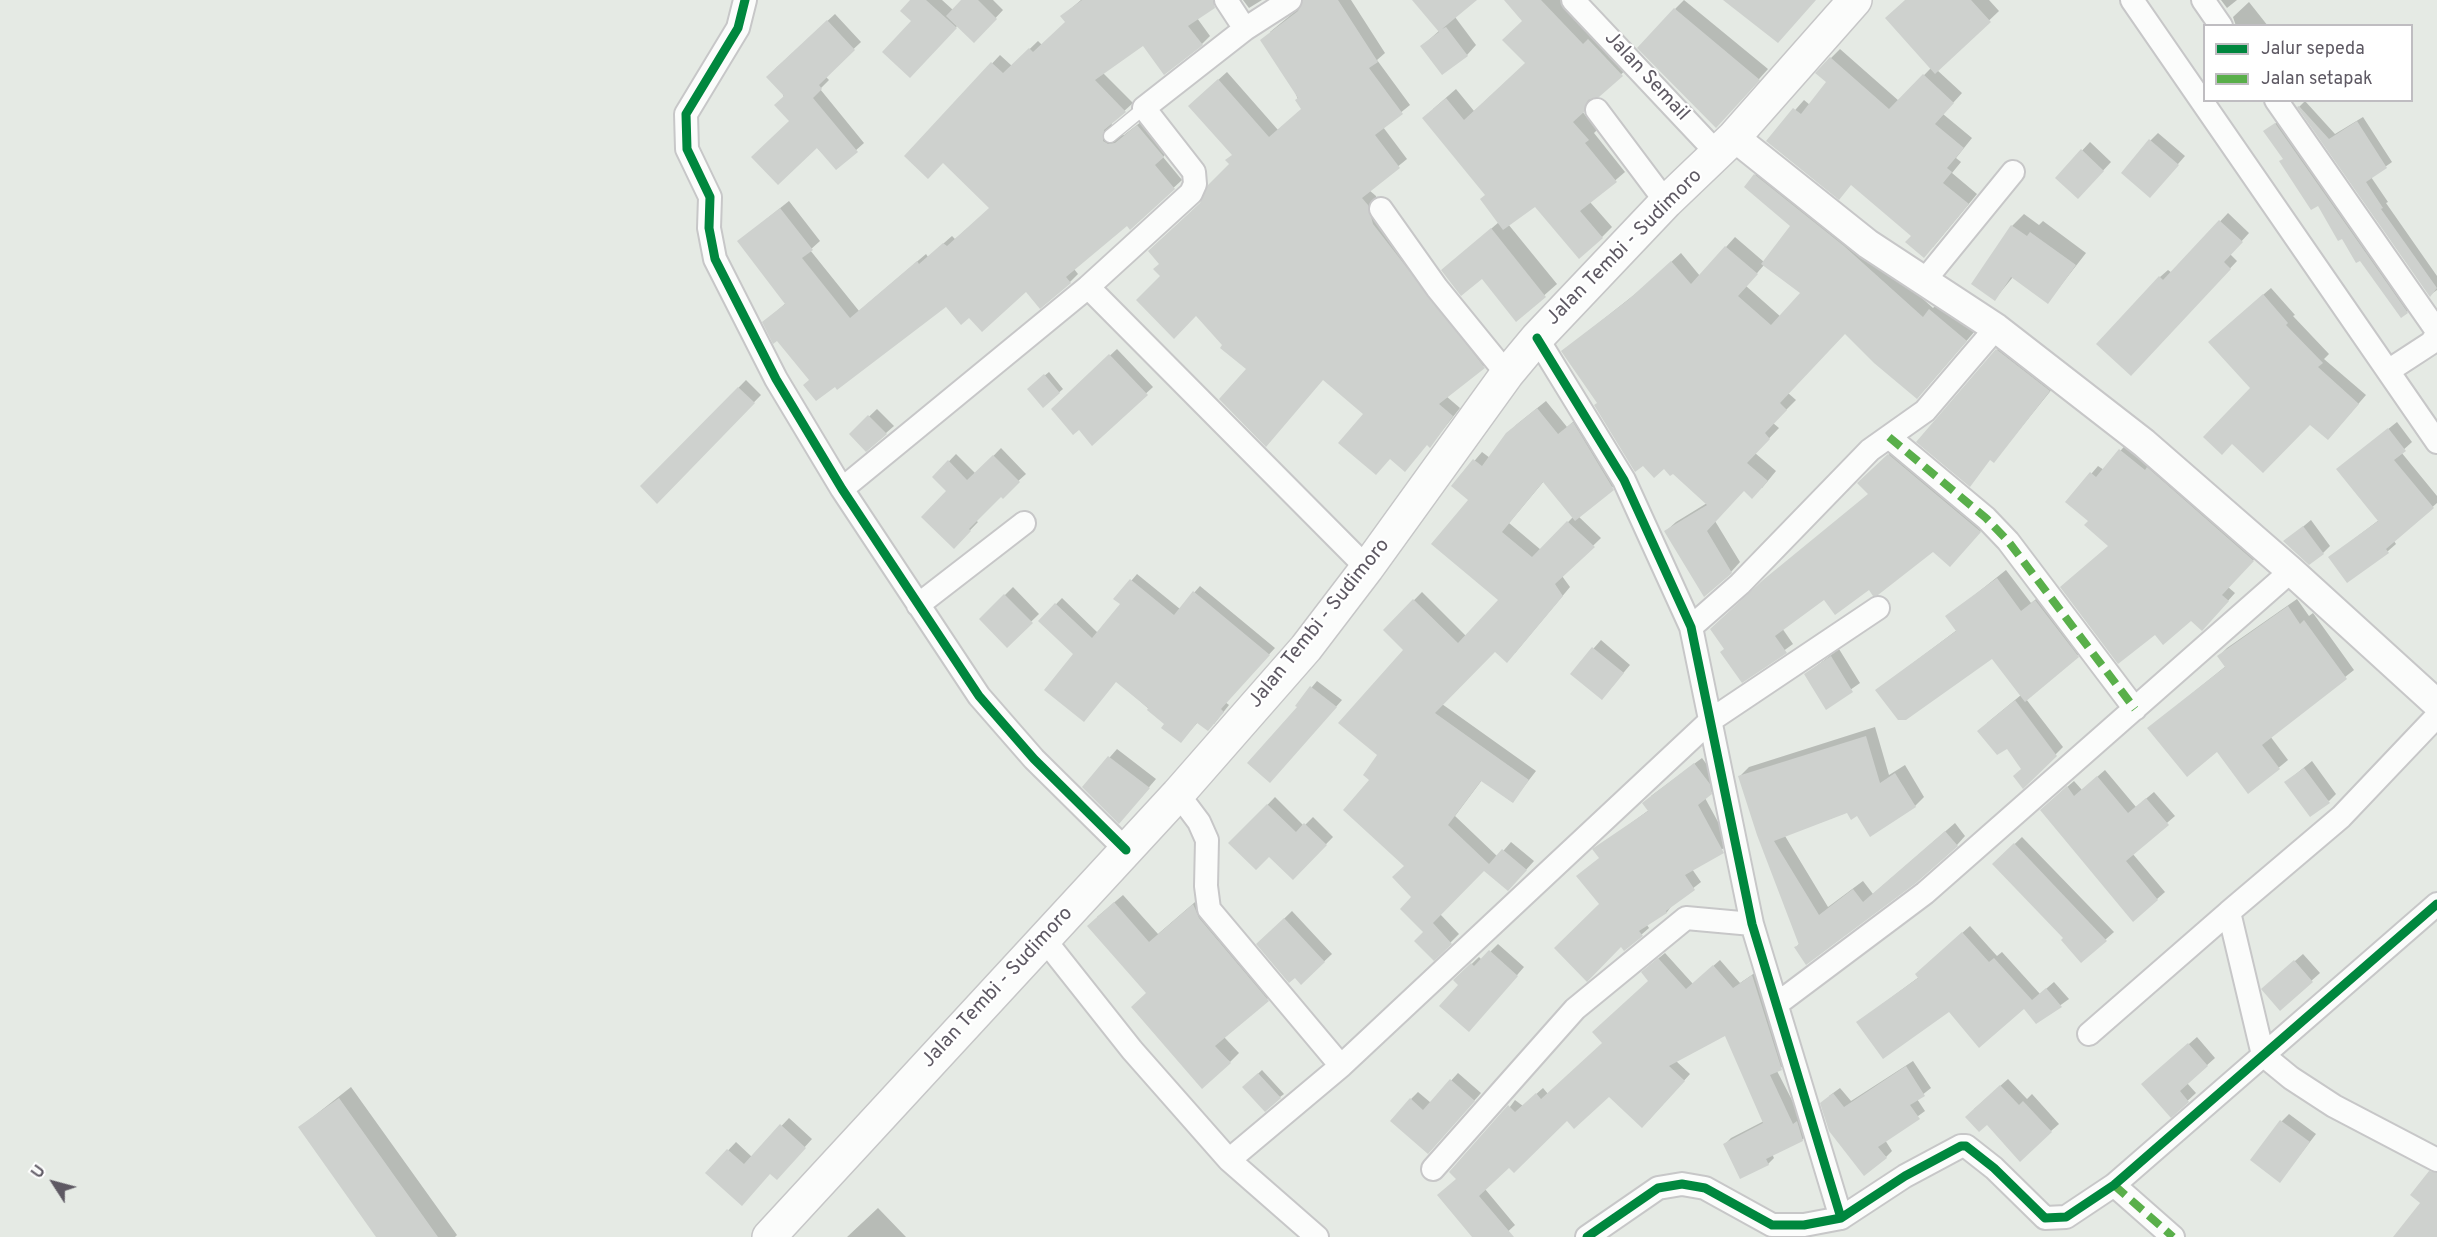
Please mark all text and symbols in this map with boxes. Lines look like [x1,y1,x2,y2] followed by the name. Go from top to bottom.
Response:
[2203,24,2413,102] legend
[1598,27,1694,127] street label: Jalan Semail
[2261,38,2365,61] text: Jalur sepeda
[2261,68,2373,91] text: Jalan setapak
[1542,165,1708,331] street label: Jalan Tembi - Sudimoro
[1244,534,1396,714] street label: Jalan Tembi - Sudimoro
[917,903,1079,1073] street label: Jalan Tembi - Sudimoro
[24,1153,84,1213] north arrow
[28,1162,51,1183] text: U

